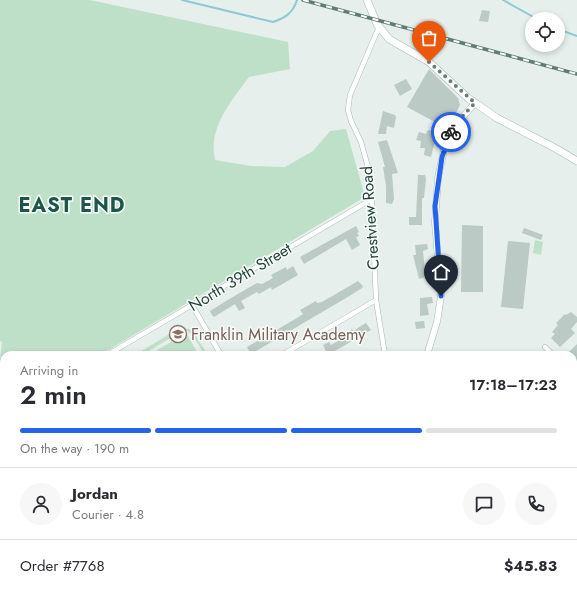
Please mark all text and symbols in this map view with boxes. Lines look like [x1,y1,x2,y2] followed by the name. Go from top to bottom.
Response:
[525,12,565,52] map controls
[525,12,565,52] button: locate
[412,21,446,62] pin
[418,27,440,49] icon: bag
[431,112,471,152] courier
[440,121,462,143] icon: bike
[355,165,385,271] street label: Crestview Road
[18,191,126,220] district label: EAST END
[184,237,296,317] street label: North 39th Street
[424,255,458,296] pin
[430,261,452,283] icon: home
[191,323,366,346] place label: Franklin Military Academy
[168,324,188,344] school or university icon: Franklin Military Academy
[20,361,78,380] text: Arriving in
[469,374,557,396] text: 17:18–17:23
[20,376,87,414] text: 2 min
[20,439,129,458] text: On the way · 190 m
[20,483,62,525] button: person
[72,483,118,505] text: Jordan
[463,483,505,525] button: chat
[515,483,557,525] button: phone
[72,505,144,524] text: Courier · 4.8
[20,555,105,577] text: Order #7768
[504,555,557,577] text: $45.83

